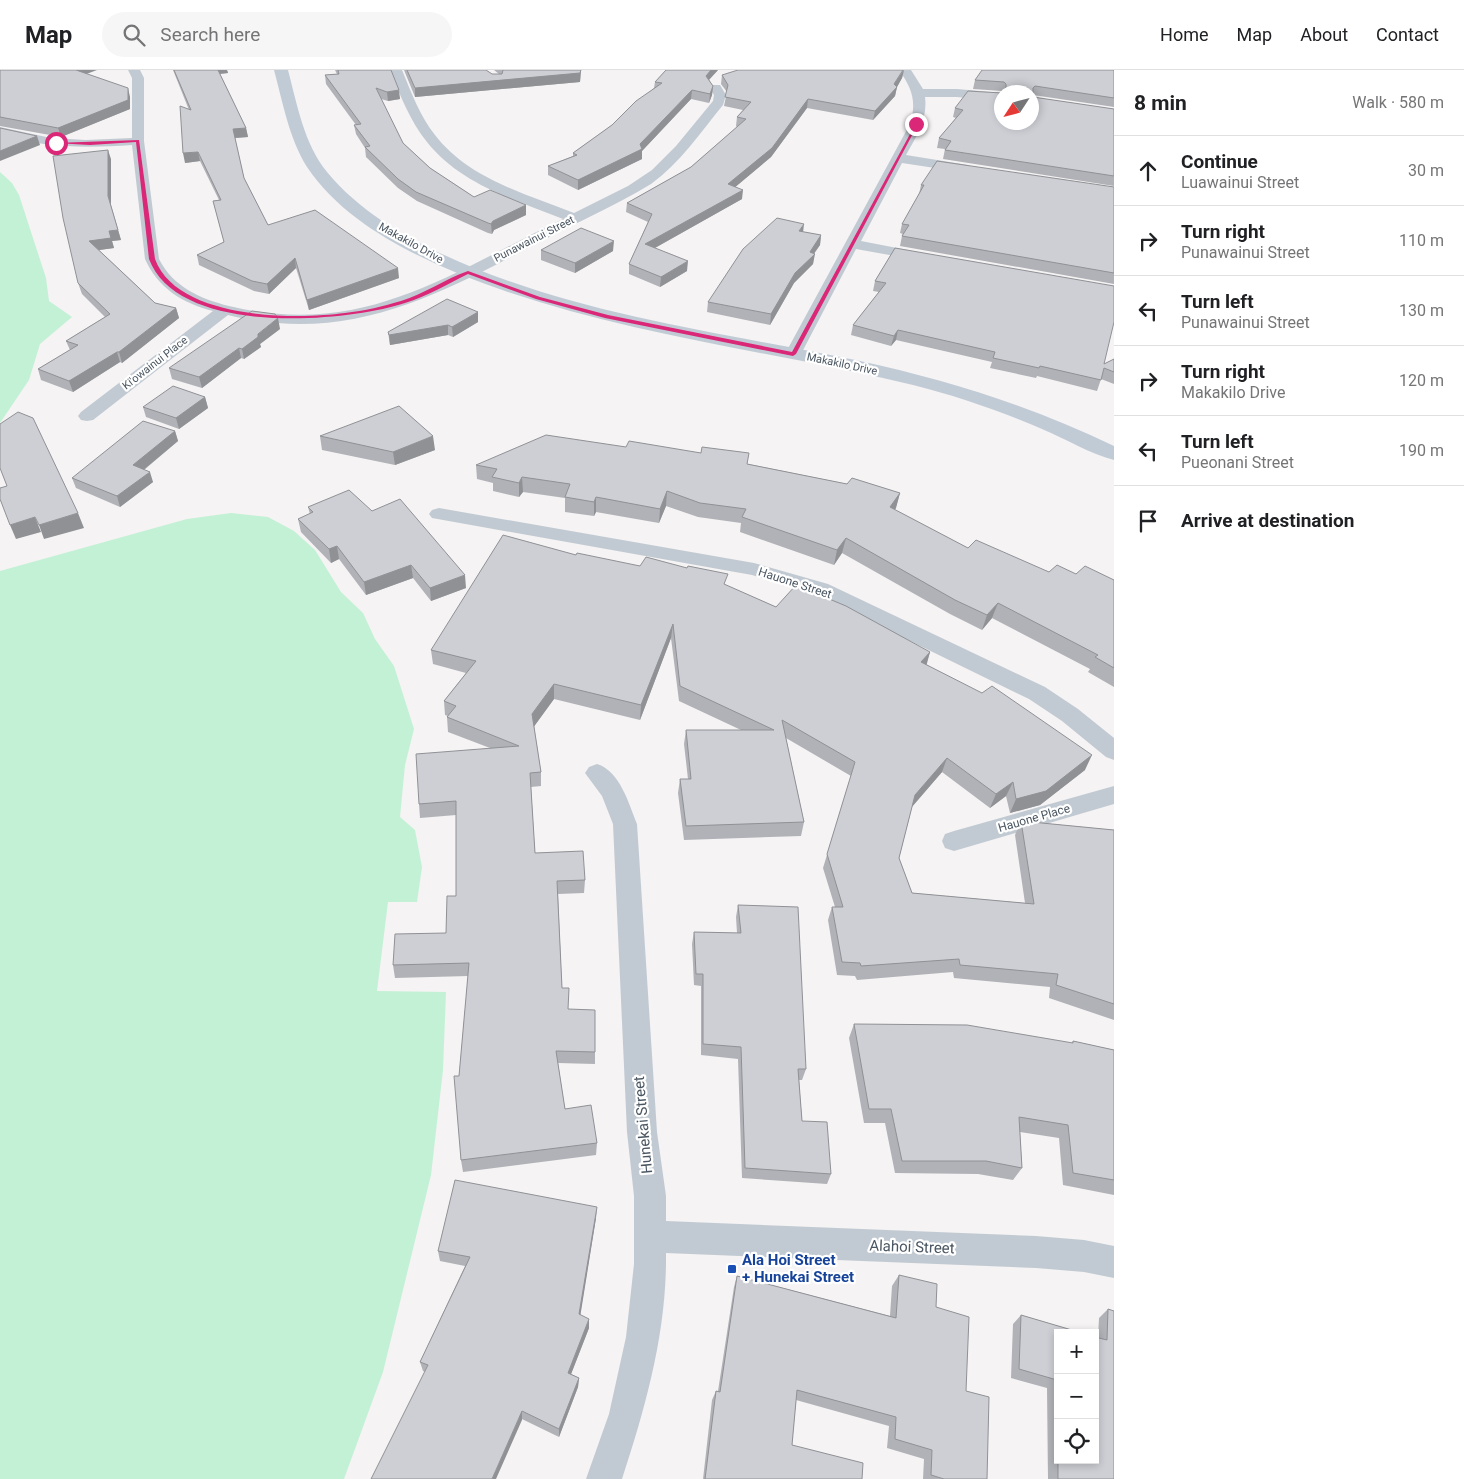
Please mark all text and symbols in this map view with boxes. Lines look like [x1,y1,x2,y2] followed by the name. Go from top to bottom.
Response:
[102,12,452,57] search box
[25,21,72,49] text: Map
[120,21,148,49] icon: search
[160,23,260,46] text: Search here
[1160,24,1209,45] text: Home
[1237,24,1272,45] text: Map
[1300,24,1348,45] text: About
[1376,24,1439,45] text: Contact
[994,85,1039,130] north arrow
[1134,91,1187,115] text: 8 min
[1352,93,1444,112] text: Walk · 580 m
[905,113,928,136] route end
[45,132,68,155] route start
[1181,150,1258,173] text: Continue
[1134,157,1162,185] icon: ahead
[1408,161,1444,180] text: 30 m
[1181,173,1299,192] text: Luawainui Street
[492,213,577,265] street label: Punawainui Street
[376,220,446,266] street label: Makakilo Drive
[1181,220,1265,243] text: Turn right
[1134,227,1162,255] icon: right
[1399,231,1444,250] text: 110 m
[1181,243,1310,262] text: Punawainui Street
[1181,290,1254,313] text: Turn left
[1134,297,1162,325] icon: left
[1399,301,1444,320] text: 130 m
[1181,313,1310,332] text: Punawainui Street
[120,333,190,392] street label: Ki'owainui Place
[806,350,879,378] street label: Makakilo Drive
[1181,360,1265,383] text: Turn right
[1134,367,1162,395] icon: right
[1399,371,1444,390] text: 120 m
[1181,383,1285,402] text: Makakilo Drive
[1181,430,1254,453] text: Turn left
[1134,437,1162,465] icon: left
[1399,441,1444,460] text: 190 m
[1181,453,1294,472] text: Pueonani Street
[1134,507,1162,535] icon: arrive
[1181,509,1354,532] text: Arrive at destination
[757,565,833,601] street label: Hauone Street
[996,801,1072,835] street label: Hauone Place
[630,1075,656,1175] street label: Hunekai Street
[869,1237,955,1257] street label: Alahoi Street
[742,1251,854,1286] place label: Ala Hoi Street + Hunekai Street
[726,1263,738,1275] marker: Ala Hoi Street + Hunekai Street
[1054,1329,1099,1464] map controls
[1054,1329,1099,1374] button: +
[1054,1374,1099,1419] button: −
[1054,1419,1099,1464] button: locate

